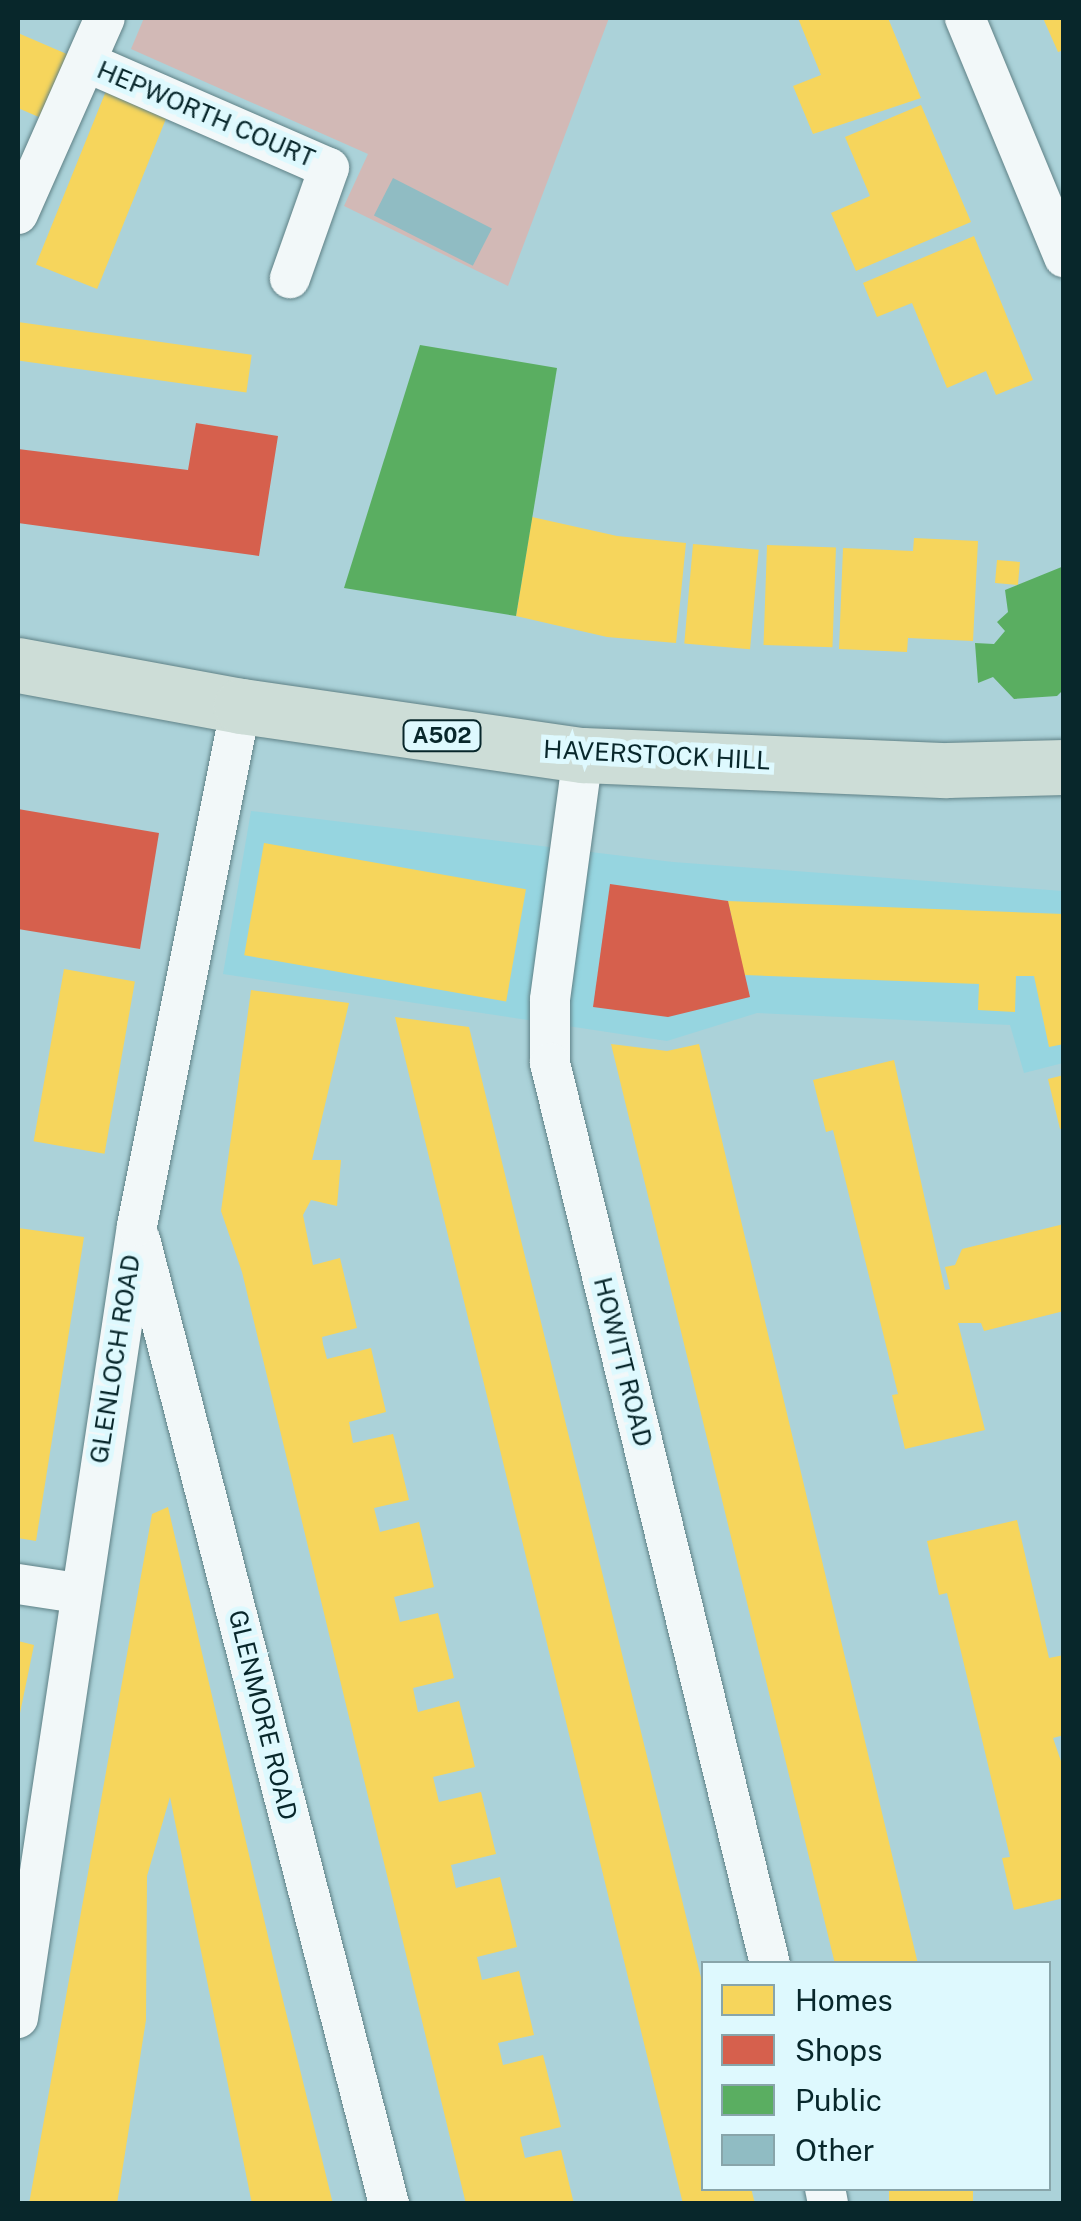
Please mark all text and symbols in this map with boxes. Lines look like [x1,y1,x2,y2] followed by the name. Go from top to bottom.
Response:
[93,55,319,173] street label: HEPWORTH COURT
[402,719,482,753] road number: A502
[543,734,771,776] street label: HAVERSTOCK HILL
[84,1252,146,1466] street label: GLENLOCH ROAD
[587,1274,659,1450] street label: HOWITT ROAD
[222,1607,304,1823] street label: GLENMORE ROAD
[701,1961,1051,2191] legend
[795,1982,893,2018] text: Homes
[795,2032,882,2068] text: Shops
[795,2082,882,2118] text: Public
[795,2132,875,2168] text: Other

